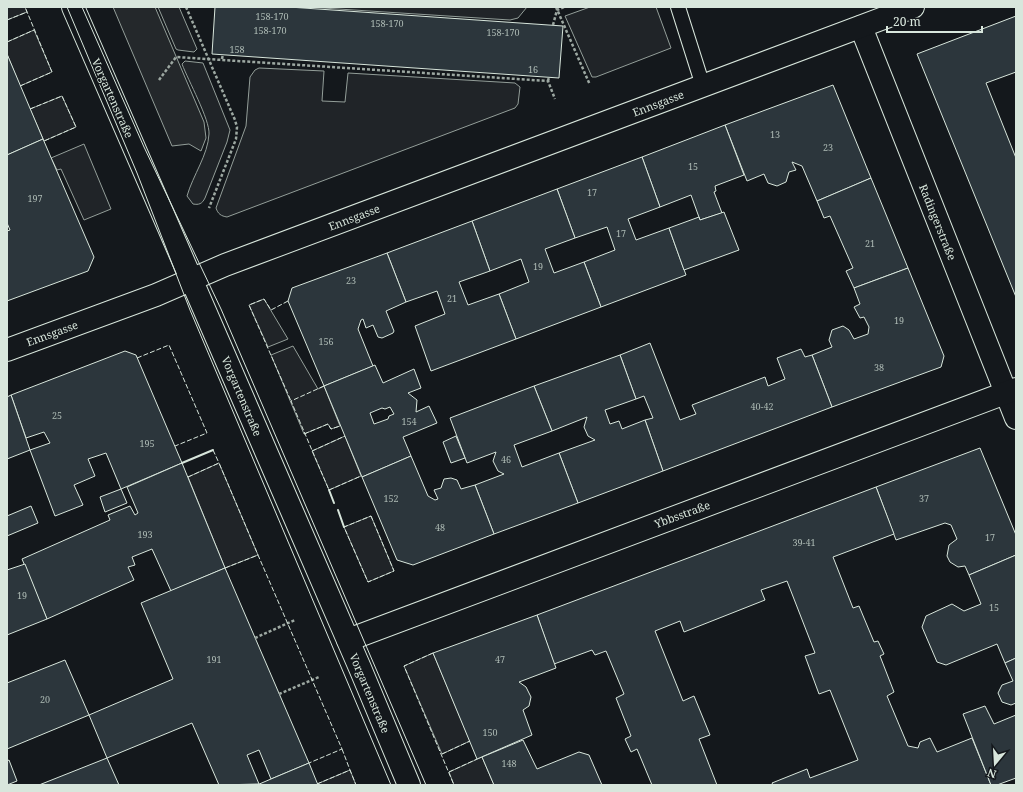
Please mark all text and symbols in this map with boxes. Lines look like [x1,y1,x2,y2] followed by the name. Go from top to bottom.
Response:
[887,8,982,34] scale bar
[256,10,288,23] house number: 158-170
[893,13,921,30] text: 20 m
[371,17,403,30] house number: 158-170
[254,24,286,37] house number: 158-170
[487,26,519,39] house number: 158-170
[229,43,245,56] house number: 158
[89,56,137,140] street label: Vorgartenstraße
[528,63,538,76] house number: 16
[630,86,686,120] street label: Ennsgasse
[770,128,780,141] house number: 13
[823,141,833,154] house number: 23
[688,160,698,173] house number: 15
[916,182,960,262] street label: Radingerstraße
[587,186,597,199] house number: 17
[27,192,43,205] house number: 197
[326,200,382,234] street label: Ennsgasse
[616,227,626,240] house number: 17
[865,237,875,250] house number: 21
[533,260,543,273] house number: 19
[346,274,356,287] house number: 23
[447,292,457,305] house number: 21
[894,314,904,327] house number: 19
[24,317,80,349] street label: Ennsgasse
[318,335,334,348] house number: 156
[218,354,266,438] street label: Vorgartenstraße
[874,361,884,374] house number: 38
[751,400,773,413] house number: 40-42
[52,409,62,422] house number: 25
[401,415,417,428] house number: 154
[139,437,155,450] house number: 195
[501,453,511,466] house number: 46
[383,492,399,505] house number: 152
[919,492,929,505] house number: 37
[651,497,712,531] street label: Ybbsstraße
[435,521,445,534] house number: 48
[137,528,153,541] house number: 193
[985,531,995,544] house number: 17
[793,536,815,549] house number: 39-41
[17,589,27,602] house number: 19
[989,601,999,614] house number: 15
[346,651,394,735] street label: Vorgartenstraße
[206,653,222,666] house number: 191
[495,653,505,666] house number: 47
[40,693,50,706] house number: 20
[482,726,498,739] house number: 150
[975,744,1015,784] north arrow
[501,757,517,770] house number: 148
[985,765,998,782] text: N

